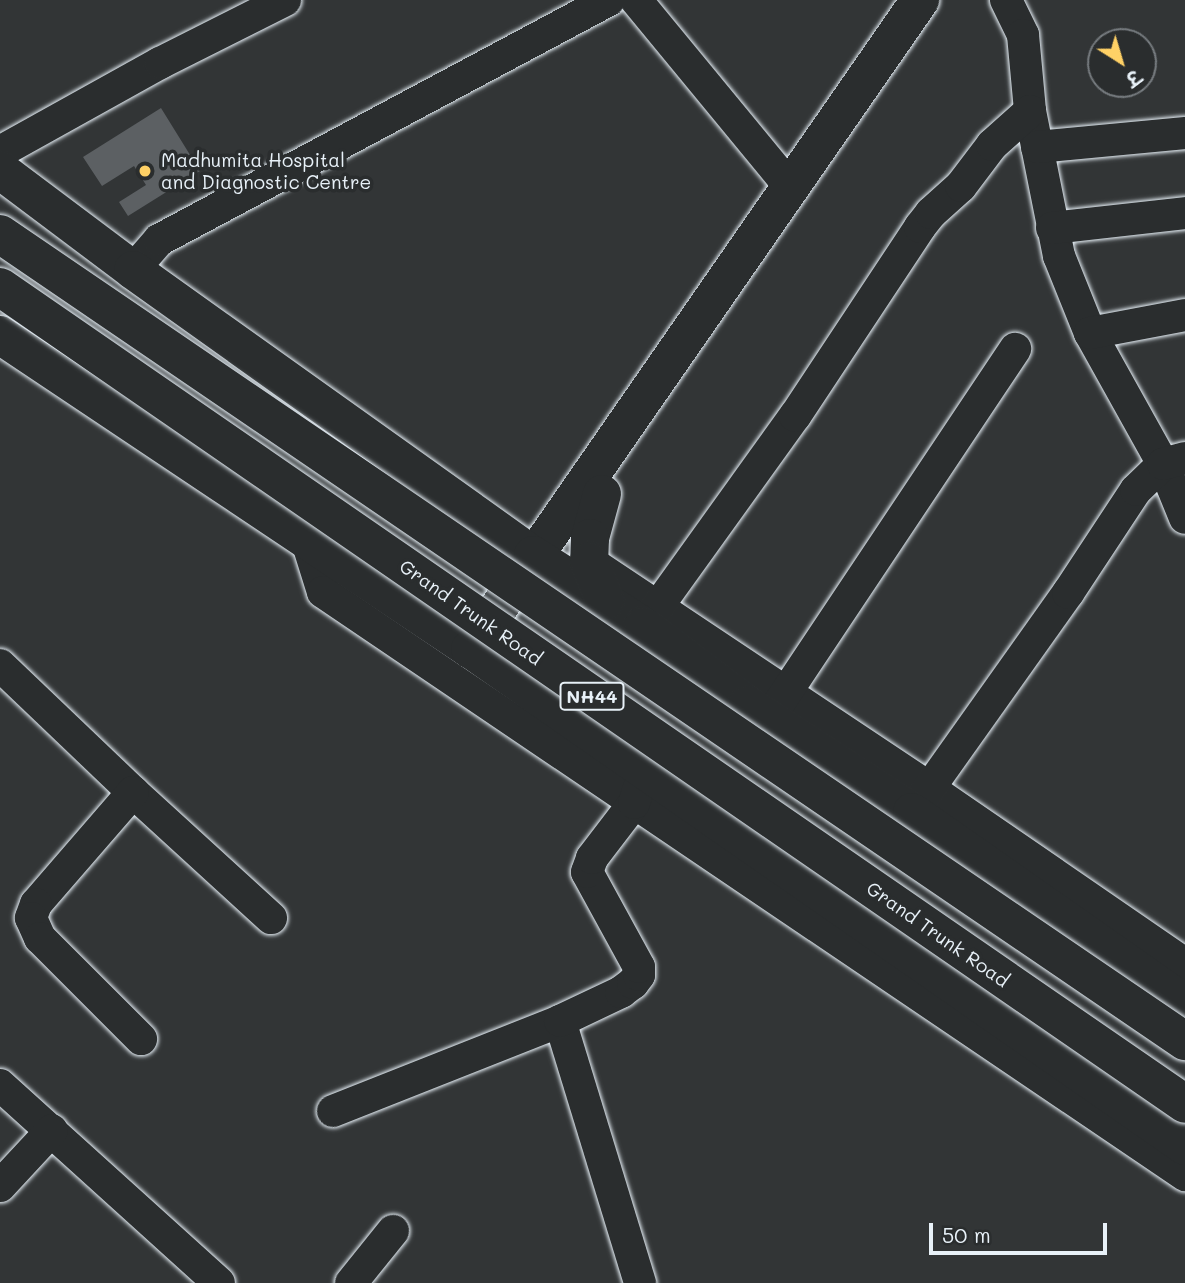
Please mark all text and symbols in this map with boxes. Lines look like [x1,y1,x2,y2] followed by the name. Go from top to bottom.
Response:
[1087,28,1157,98] north arrow
[1121,65,1146,92] text: उ
[161,149,371,193] place label: Madhumita Hospital and Diagnostic Centre
[135,161,155,181] marker: Madhumita Hospital and Diagnostic Centre
[395,554,547,670] street label: Grand Trunk Road
[559,682,625,710] road number: NH44
[862,876,1014,992] street label: Grand Trunk Road
[933,1210,1112,1254] scale bar
[942,1221,991,1248] text: 50 m

